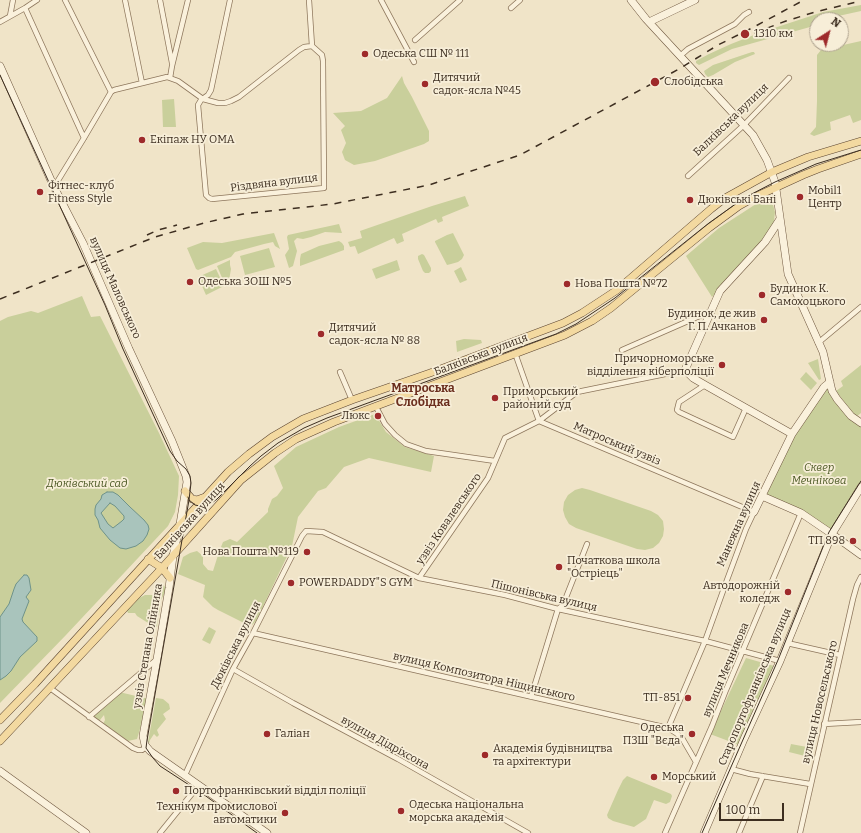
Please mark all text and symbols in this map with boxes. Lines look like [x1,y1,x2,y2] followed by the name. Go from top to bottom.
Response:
[809,12,849,52] north arrow
[829,15,843,30] text: N
[754,27,793,41] place label: 1310 км
[739,28,751,40] marker: 1310 км
[373,47,469,61] place label: Одеська СШ № 111
[360,49,370,59] marker: Одеська СШ № 111
[433,71,521,97] place label: Дитячий садок-ясла №45
[664,75,723,89] place label: Слобідська
[649,76,661,88] marker: Слобідська
[420,79,430,89] marker: Дитячий садок-ясла №45
[691,81,771,159] street label: Балківська вулиця
[150,133,235,147] place label: Екіпаж НУ ОМА
[137,135,147,145] marker: Екіпаж НУ ОМА
[230,171,318,195] street label: Різдвяна вулиця
[48,179,114,205] place label: Фітнес-клуб Fitness Style
[808,184,842,210] place label: Mobil1 Центр
[35,187,45,197] marker: Фітнес-клуб Fitness Style
[795,192,805,202] marker: Mobil1 Центр
[698,193,776,207] place label: Дюківські Бані
[685,195,695,205] marker: Дюківські Бані
[87,235,143,341] street label: вулиця Маловського
[198,275,291,289] place label: Одеська ЗОШ №5
[185,277,195,287] marker: Одеська ЗОШ №5
[575,277,668,291] place label: Нова Пошта №72
[562,279,572,289] marker: Нова Пошта №72
[770,282,845,308] place label: Будинок К. Самохоцького
[757,290,767,300] marker: Будинок К. Самохоцького
[668,307,756,333] place label: Будинок, де жив Г. П. Ачканов
[759,315,769,325] marker: Будинок, де жив Г. П. Ачканов
[329,321,420,347] place label: Дитячий садок-ясла № 88
[316,329,326,339] marker: Дитячий садок-ясла № 88
[432,331,530,379] street label: Балківська вулиця
[587,352,714,378] place label: Причорноморське відділення кіберполіції
[717,360,727,370] marker: Причорноморське відділення кіберполіції
[391,382,455,410] district label: Матроська Слобідка
[503,385,578,411] place label: Приморський районий суд
[490,393,500,403] marker: Приморський районий суд
[341,409,370,423] place label: Люкс
[373,411,383,421] marker: Люкс
[571,420,663,468] street label: Матроський узвіз
[791,461,847,487] park label: Сквер Мечнікова
[413,471,485,567] street label: узвіз Ковалевського
[46,477,128,491] park label: Дюківський сад
[714,479,764,569] street label: Манежна вулиця
[152,480,228,562] street label: Балківська вулиця
[808,534,845,548] place label: ТП 898
[848,536,858,546] marker: ТП 898
[202,545,299,559] place label: Нова Пошта №119
[302,547,312,557] marker: Нова Пошта №119
[567,554,660,580] place label: Початкова школа "Остріець"
[554,562,564,572] marker: Початкова школа "Остріець"
[299,576,413,590] place label: POWERDADDY"S GYM
[490,577,598,615] street label: Пішонівська вулиця
[286,578,296,588] marker: POWERDADDY"S GYM
[703,579,780,605] place label: Автодорожній коледж
[131,582,165,710] street label: узвіз Степана Олійника
[783,587,793,597] marker: Автодорожній коледж
[208,599,264,691] street label: Дюківська вулиця
[716,606,794,768] street label: Старопортофранківська вулиця
[700,621,752,719] street label: вулиця Мечникова
[799,639,841,765] street label: вулиця Новосельського
[392,650,576,704] street label: вулиця Композитора Ніщинського
[643,691,680,705] place label: ТП-851
[683,693,693,703] marker: ТП-851
[339,713,431,773] street label: вулиця Дідріхсона
[623,721,684,747] place label: Одеська ПЗШ "Вєда"
[275,727,310,741] place label: Галіан
[262,729,272,739] marker: Галіан
[687,729,697,739] marker: Одеська ПЗШ "Вєда"
[493,742,613,768] place label: Академія будівництва та архітектури
[480,750,490,760] marker: Академія будівництва та архітектури
[662,770,716,784] place label: Морський
[649,772,659,782] marker: Морський
[184,784,366,798] place label: Портофранківський відділ поліції
[171,786,181,796] marker: Портофранківський відділ поліції
[721,795,786,821] scale bar
[409,798,524,824] place label: Одеська національна морська академія
[156,800,277,826] place label: Технікум промислової автоматики
[726,803,760,817] text: 100 m
[396,806,406,816] marker: Одеська національна морська академія
[280,808,290,818] marker: Технікум промислової автоматики

